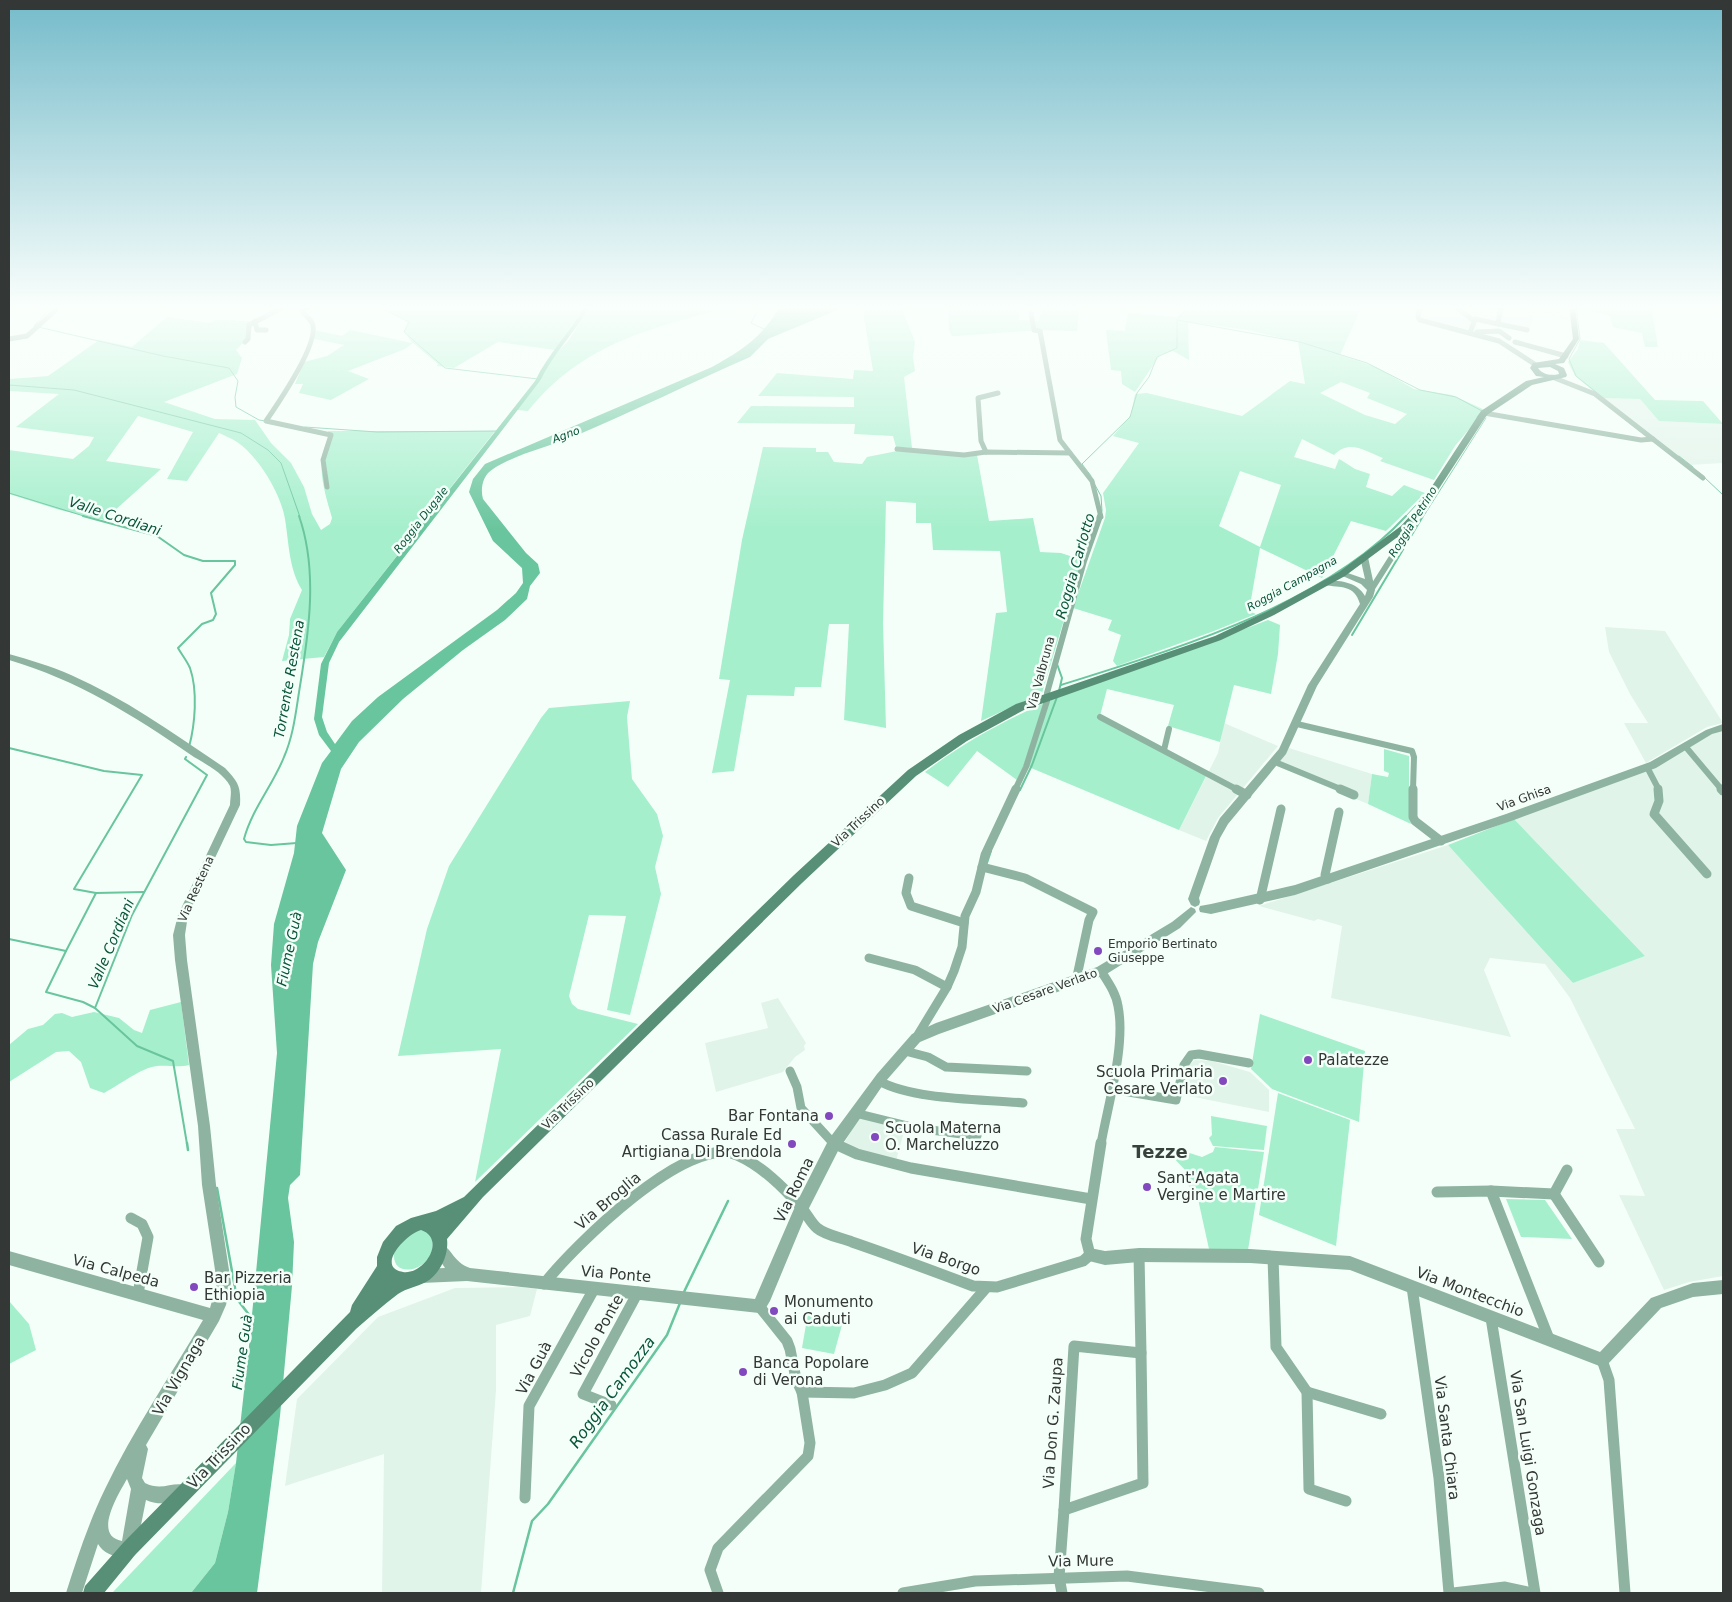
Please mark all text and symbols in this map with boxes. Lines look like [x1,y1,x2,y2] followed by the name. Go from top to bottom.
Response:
[550,424,582,446] water label: Agno
[391,484,451,556] water label: Roggia Dugale
[1386,484,1440,560] water label: Roggia Petrino
[67,494,163,539] water label: Valle Cordiani
[1052,511,1098,621] water label: Roggia Carlotto
[1245,554,1340,614] water label: Roggia Campagna
[271,618,307,740] water label: Torrente Restena
[1024,635,1058,711] street label: Via Valbruna
[1495,782,1553,814] street label: Via Ghisa
[829,794,887,850] street label: Via Trissino
[175,854,217,924] street label: Via Restena
[85,896,137,991] water label: Valle Cordiani
[273,910,305,988] water label: Fiume Guà
[1108,937,1217,965] place label: Emporio Bertinato Giuseppe
[1092,945,1104,957] marker: Emporio Bertinato Giuseppe
[991,966,1099,1016] street label: Via Cesare Verlato
[1318,1051,1389,1069] place label: Palatezze
[1302,1054,1314,1066] marker: Palatezze
[1096,1063,1213,1098] place label: Scuola Primaria Cesare Verlato
[1217,1075,1229,1087] marker: Scuola Primaria Cesare Verlato
[539,1076,597,1132] street label: Via Trissino
[728,1107,819,1125] place label: Bar Fontana
[823,1110,835,1122] marker: Bar Fontana
[885,1119,1001,1154] place label: Scuola Materna O. Marcheluzzo
[622,1126,782,1161] place label: Cassa Rurale Ed Artigiana Di Brendola
[869,1131,881,1143] marker: Scuola Materna O. Marcheluzzo
[786,1138,798,1150] marker: Cassa Rurale Ed Artigiana Di Brendola
[1132,1141,1188,1162] district label: Tezze
[770,1154,818,1226] street label: Via Roma
[571,1168,645,1234] street label: Via Broglia
[1157,1169,1286,1204] place label: Sant'Agata Vergine e Martire
[1141,1181,1153,1193] marker: Sant'Agata Vergine e Martire
[909,1239,983,1279] street label: Via Borgo
[71,1251,161,1291] street label: Via Calpeda
[580,1262,652,1286] street label: Via Ponte
[1413,1263,1527,1321] street label: Via Montecchio
[204,1269,292,1304] place label: Bar Pizzeria Ethiopia
[188,1281,200,1293] marker: Bar Pizzeria Ethiopia
[567,1291,627,1381] street label: Vicolo Ponte
[784,1293,874,1328] place label: Monumento ai Caduti
[768,1305,780,1317] marker: Monumento ai Caduti
[229,1313,255,1391] water label: Fiume Guà
[565,1332,659,1452] water label: Roggia Camozza
[149,1333,209,1419] street label: Via Vignaga
[512,1338,556,1398] street label: Via Guà
[753,1354,869,1389] place label: Banca Popolare di Verona
[1039,1357,1067,1489] street label: Via Don G. Zaupa
[737,1366,749,1378] marker: Banca Popolare di Verona
[1506,1369,1550,1537] street label: Via San Luigi Gonzaga
[1430,1375,1464,1501] street label: Via Santa Chiara
[183,1420,255,1492] street label: Via Trissino
[1048,1551,1114,1571] street label: Via Mure

